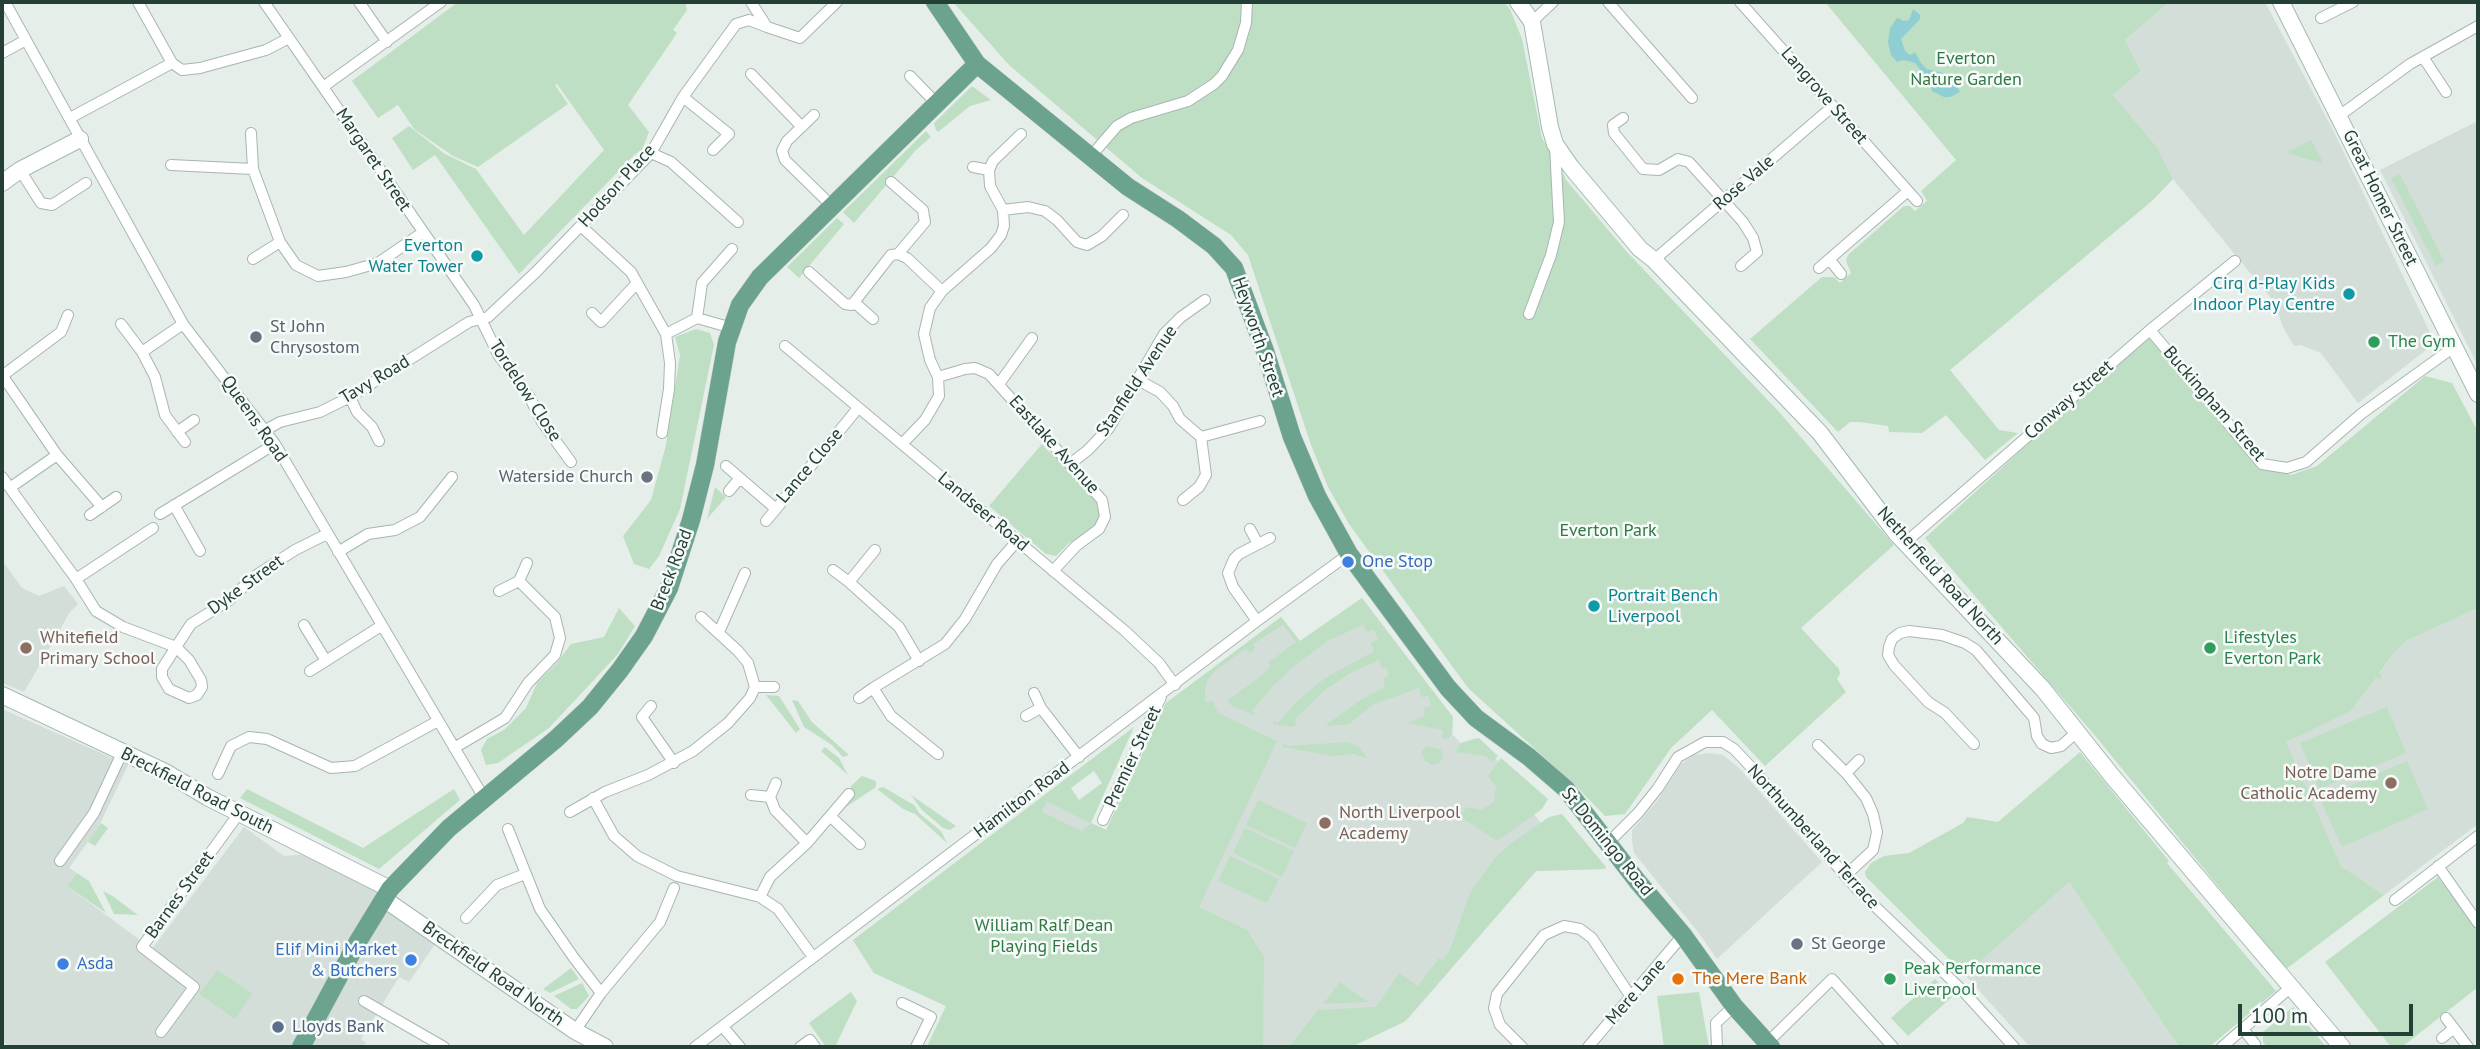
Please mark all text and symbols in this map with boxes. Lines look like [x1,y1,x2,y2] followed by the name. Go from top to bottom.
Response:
[1776,43,1872,149] street label: Langrove Street
[1910,48,2022,90] park label: Everton Nature Garden
[330,104,416,216] street label: Margaret Street
[2338,127,2422,269] street label: Great Homer Street
[574,140,660,232] street label: Hodson Place
[1709,151,1779,215] street label: Rose Vale
[369,235,463,278] place label: Everton Water Tower
[469,248,485,264] marker: Everton Water Tower
[2193,273,2335,316] place label: Cirq d-Play Kids Indoor Play Centre
[1227,274,1289,400] street label: Heyworth Street
[2341,286,2357,302] marker: Cirq d-Play Kids Indoor Play Centre
[270,316,360,358] place label: St John Chrysostom
[1092,321,1182,441] street label: Stanfield Avenue
[248,329,264,345] marker: St John Chrysostom
[2388,331,2456,353] place label: The Gym
[2366,334,2382,350] marker: The Gym
[484,336,566,446] street label: Tordelow Close
[2158,342,2270,466] street label: Buckingham Street
[336,351,414,409] street label: Tavy Road
[2020,356,2118,444] street label: Conway Street
[216,372,292,466] street label: Queens Road
[1004,391,1104,499] street label: Eastlake Avenue
[772,424,848,508] street label: Lance Close
[499,466,633,488] place label: Waterside Church
[933,468,1033,556] street label: Landseer Road
[639,469,655,485] marker: Waterside Church
[1872,502,2008,650] street label: Netherfield Road North
[1559,520,1657,542] park label: Everton Park
[647,526,697,614] street label: Breck Road
[204,550,288,620] street label: Dyke Street
[1362,551,1433,573] place label: One Stop
[1340,554,1356,570] marker: One Stop
[1608,585,1718,628] place label: Portrait Bench Liverpool
[1586,598,1602,614] marker: Portrait Bench Liverpool
[40,627,155,670] place label: Whitefield Primary School
[2224,627,2321,670] place label: Lifestyles Everton Park
[18,640,34,656] marker: Whitefield Primary School
[2202,640,2218,656] marker: Lifestyles Everton Park
[1100,703,1166,811] street label: Premier Street
[117,743,277,839] street label: Breckfield Road South
[970,757,1074,843] street label: Hamilton Road
[1742,760,1884,914] street label: Northumberland Terrace
[2240,762,2377,804] place label: Notre Dame Catholic Academy
[2383,775,2399,791] marker: Notre Dame Catholic Academy
[1557,783,1657,901] street label: St Domingo Road
[1339,802,1460,844] place label: North Liverpool Academy
[1317,815,1333,831] marker: North Liverpool Academy
[141,847,219,943] street label: Barnes Street
[975,915,1113,958] park label: William Ralf Dean Playing Fields
[418,917,568,1031] street label: Breckfield Road North
[1811,933,1886,955] place label: St George
[1789,936,1805,952] marker: St George
[275,939,397,982] place label: Elif Mini Market & Butchers
[403,952,419,968] marker: Elif Mini Market & Butchers
[77,953,114,975] place label: Asda
[1602,955,1670,1029] street label: Mere Lane
[55,956,71,972] marker: Asda
[1904,958,2041,1000] place label: Peak Performance Liverpool
[1692,968,1807,990] place label: The Mere Bank
[1670,971,1686,987] marker: The Mere Bank
[1882,971,1898,987] marker: Peak Performance Liverpool
[2242,990,2417,1034] scale bar
[2251,1002,2308,1029] text: 100 m
[292,1016,384,1038] place label: Lloyds Bank
[270,1019,286,1035] marker: Lloyds Bank

